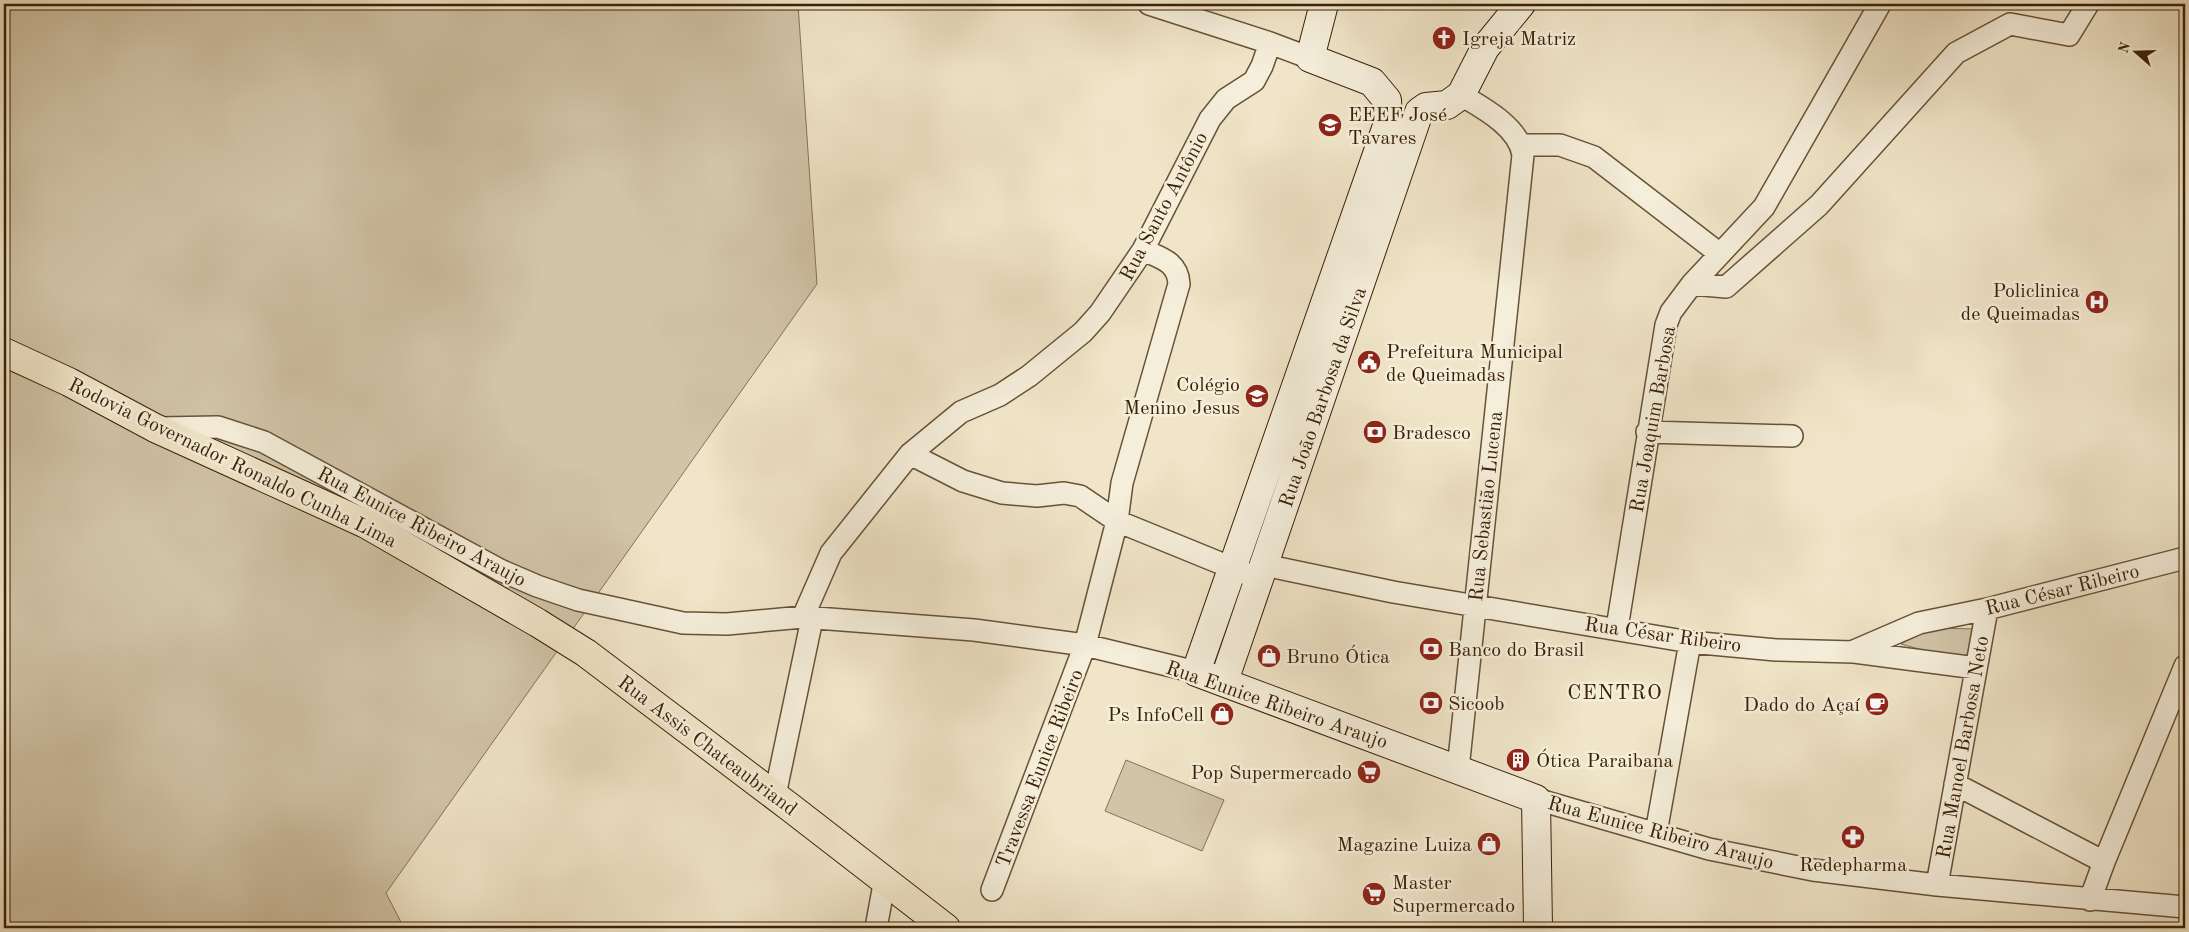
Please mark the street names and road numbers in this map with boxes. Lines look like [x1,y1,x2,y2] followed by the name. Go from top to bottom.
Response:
[1117,129,1212,285] street label: Rua Santo Antônio
[1277,285,1371,510] street label: Rua João Barbosa da Silva
[1628,324,1680,514] street label: Rua Joaquim Barbosa
[65,375,400,552] street label: Rodovia Governador Ronaldo Cunha Lima
[1467,410,1507,602] street label: Rua Sebastião Lucena
[313,464,529,591] street label: Rua Eunice Ribeiro Araujo
[1983,562,2142,620] street label: Rua César Ribeiro
[1583,615,1742,657] street label: Rua César Ribeiro
[1935,634,1993,860] street label: Rua Manoel Barbosa Neto
[1163,658,1390,753] street label: Rua Eunice Ribeiro Araujo
[994,667,1088,870] street label: Travessa Eunice Ribeiro
[613,673,800,820] street label: Rua Assis Chateaubriand
[1545,794,1776,874] street label: Rua Eunice Ribeiro Araujo

